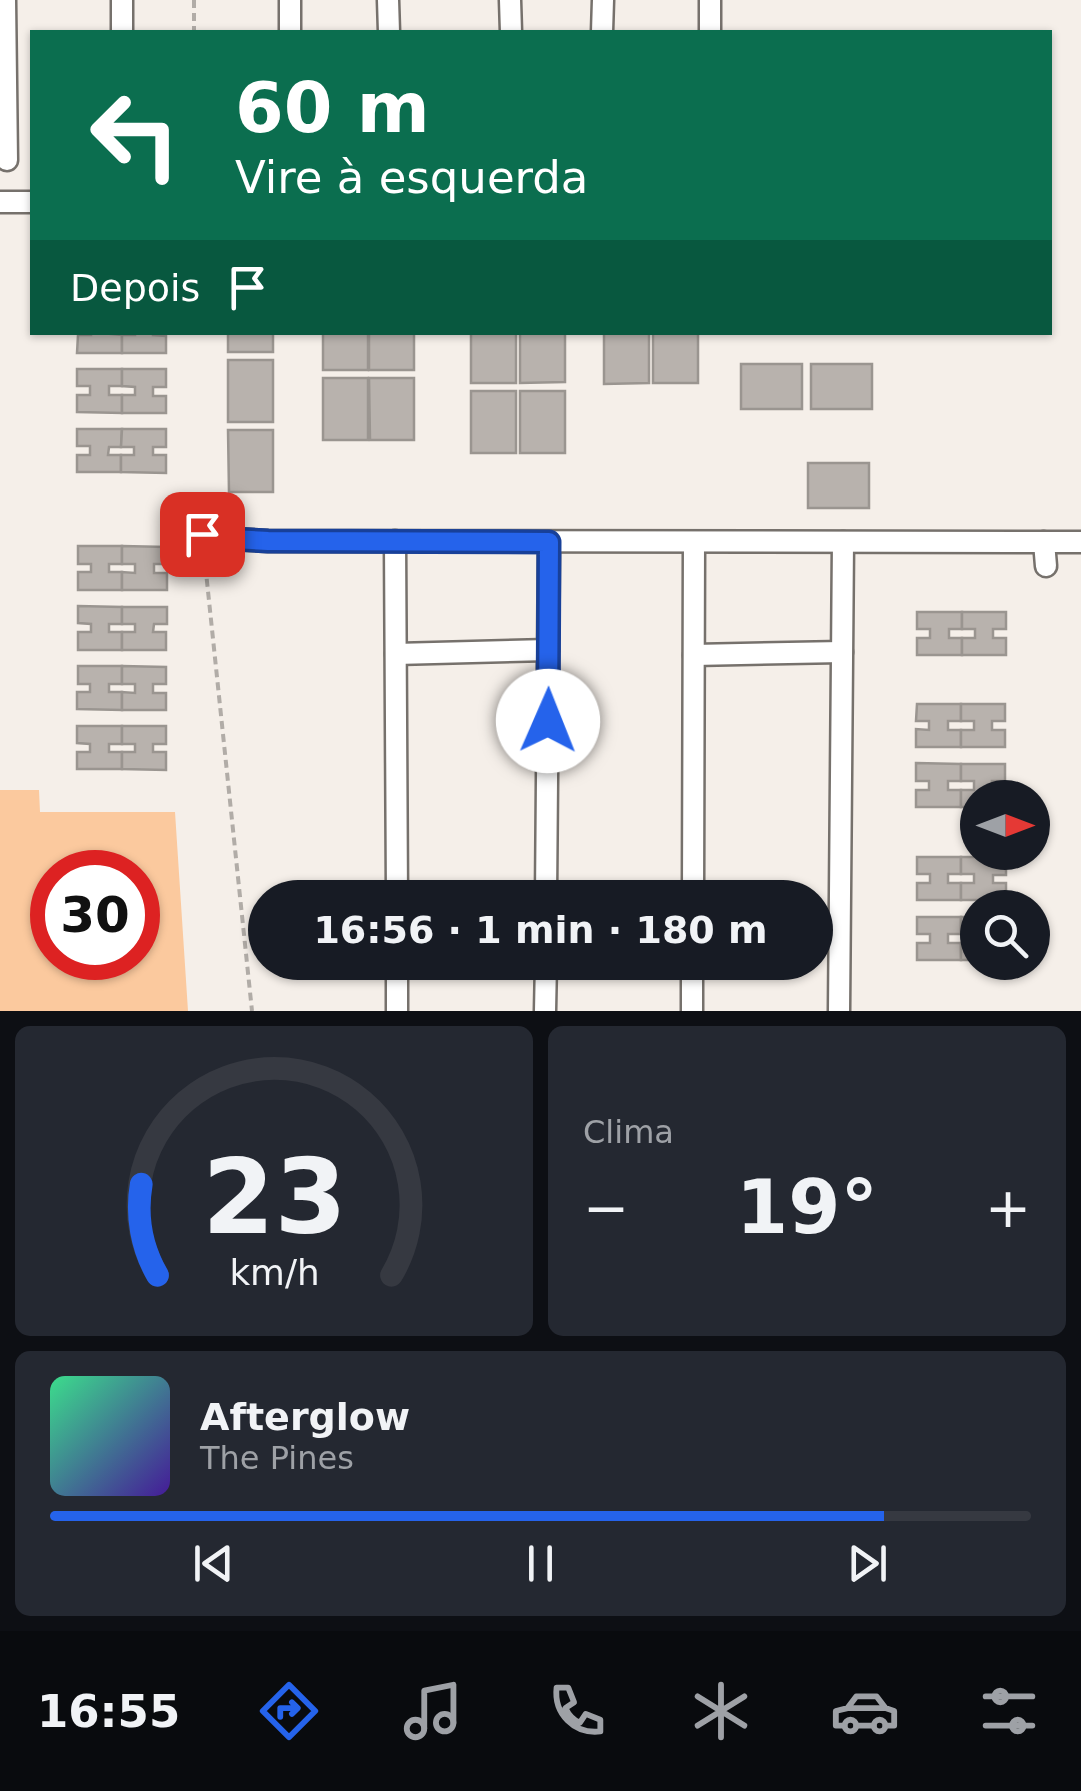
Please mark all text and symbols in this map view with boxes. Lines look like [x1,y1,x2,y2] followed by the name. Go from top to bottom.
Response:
[235,67,430,149] text: 60 m
[70,70,200,200] icon: left
[235,151,588,204] text: Vire à esquerda
[220,260,275,315] icon: arrive
[70,266,200,310] text: Depois
[160,492,245,577] pin
[175,507,230,562] icon: arrive
[496,669,600,773] position arrow
[960,780,1050,870] north arrow
[960,780,1050,980] map controls
[30,850,160,980] speed limit sign: 30
[960,890,1050,980] button: search
[313,908,768,952] text: 16:56 · 1 min · 180 m
[583,1113,674,1151] text: Clima
[202,1136,346,1258] text: 23
[736,1163,878,1251] text: 19°
[583,1176,629,1240] text: −
[985,1176,1031,1240] text: +
[229,1252,319,1293] text: km/h
[200,1395,410,1439] text: Afterglow
[200,1439,354,1477] text: The Pines
[186,1536,241,1591] icon: previous
[513,1536,568,1591] icon: pause
[840,1536,895,1591] icon: next
[254,1676,324,1746] icon: directions
[398,1676,468,1746] icon: music
[542,1676,612,1746] icon: phone
[686,1676,756,1746] icon: climate
[830,1676,900,1746] icon: car
[974,1676,1044,1746] icon: filters
[37,1685,180,1738] text: 16:55

